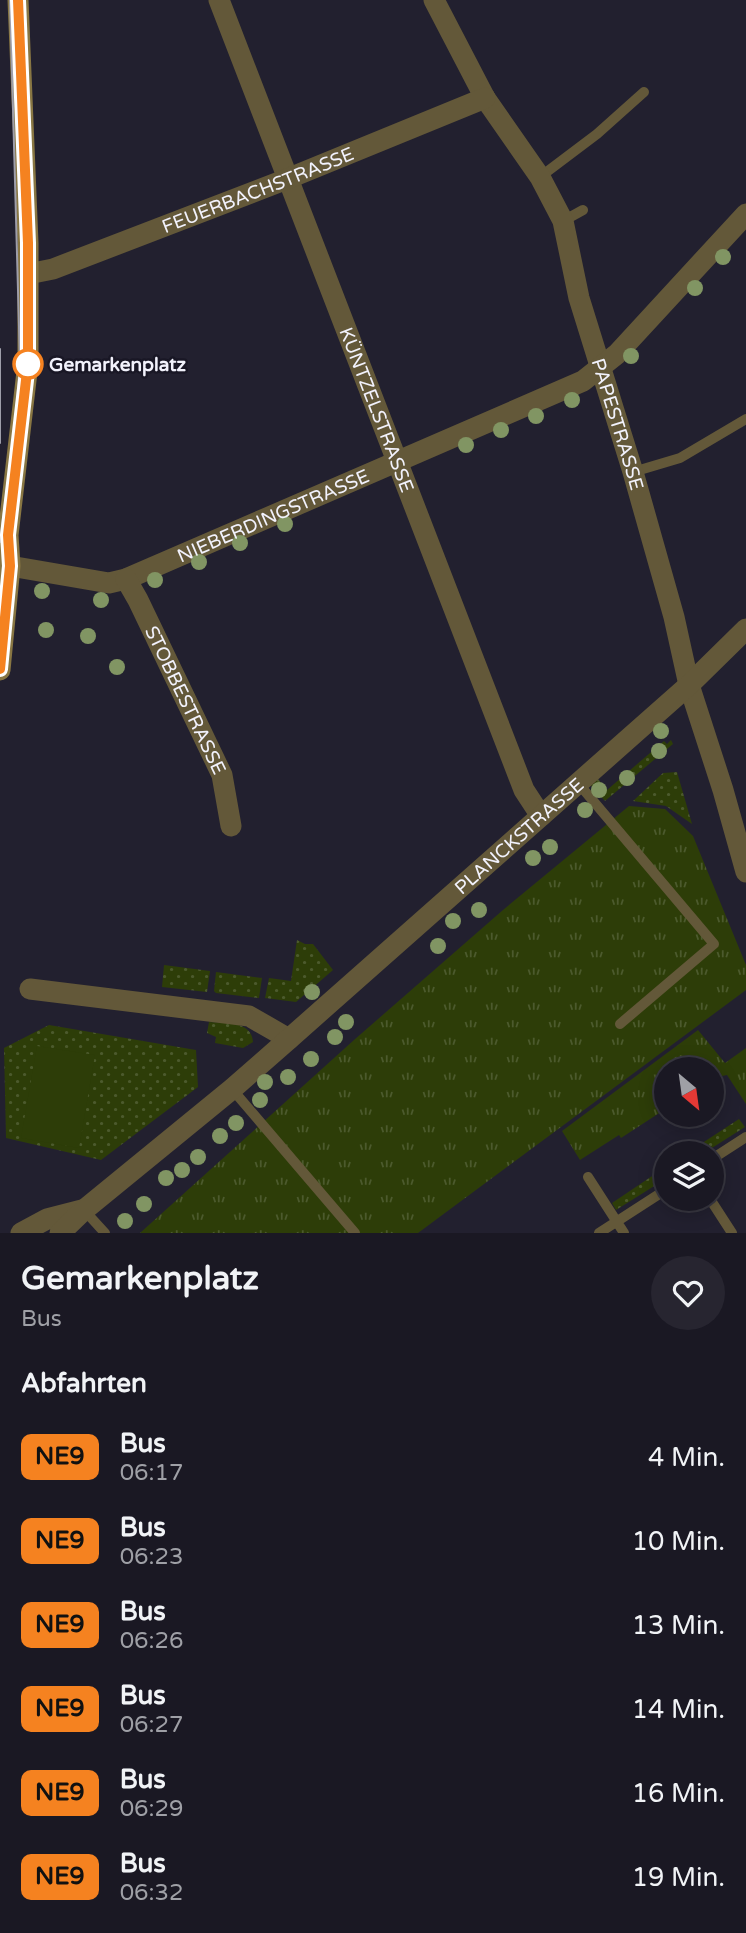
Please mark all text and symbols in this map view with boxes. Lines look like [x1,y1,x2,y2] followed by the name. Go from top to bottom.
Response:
[159,143,357,238] street label: FEUERBACHSTRASSE
[334,324,418,496] street label: KÜNTZELSTRASSE
[13,349,43,379] marker: Gemarkenplatz
[49,354,186,377] place label: Gemarkenplatz
[586,356,648,493] street label: PAPESTRASSE
[174,465,373,567] street label: NIEBERDINGSTRASSE
[140,623,230,778] street label: STOBBESTRASSE
[450,774,588,899] street label: PLANCKSTRASSE
[654,1057,724,1127] north arrow
[654,1057,724,1211] map controls
[654,1141,724,1211] button: layers
[651,1256,725,1330] button: heart
[21,1259,259,1298] text: Gemarkenplatz
[21,1305,62,1333] text: Bus
[21,1368,147,1399] text: Abfahrten
[120,1428,166,1459] text: Bus
[35,1442,85,1471] text: NE9
[648,1442,725,1473] text: 4 Min.
[120,1459,183,1487] text: 06:17
[120,1512,166,1543] text: Bus
[35,1526,85,1555] text: NE9
[632,1526,725,1557] text: 10 Min.
[120,1543,183,1571] text: 06:23
[120,1596,166,1627] text: Bus
[35,1610,85,1639] text: NE9
[632,1610,725,1641] text: 13 Min.
[120,1627,183,1655] text: 06:26
[120,1680,166,1711] text: Bus
[35,1694,85,1723] text: NE9
[632,1694,725,1725] text: 14 Min.
[120,1711,183,1739] text: 06:27
[120,1764,166,1795] text: Bus
[35,1778,85,1807] text: NE9
[632,1778,725,1809] text: 16 Min.
[120,1795,183,1823] text: 06:29
[120,1848,166,1879] text: Bus
[35,1862,85,1891] text: NE9
[632,1862,725,1893] text: 19 Min.
[120,1879,183,1907] text: 06:32

